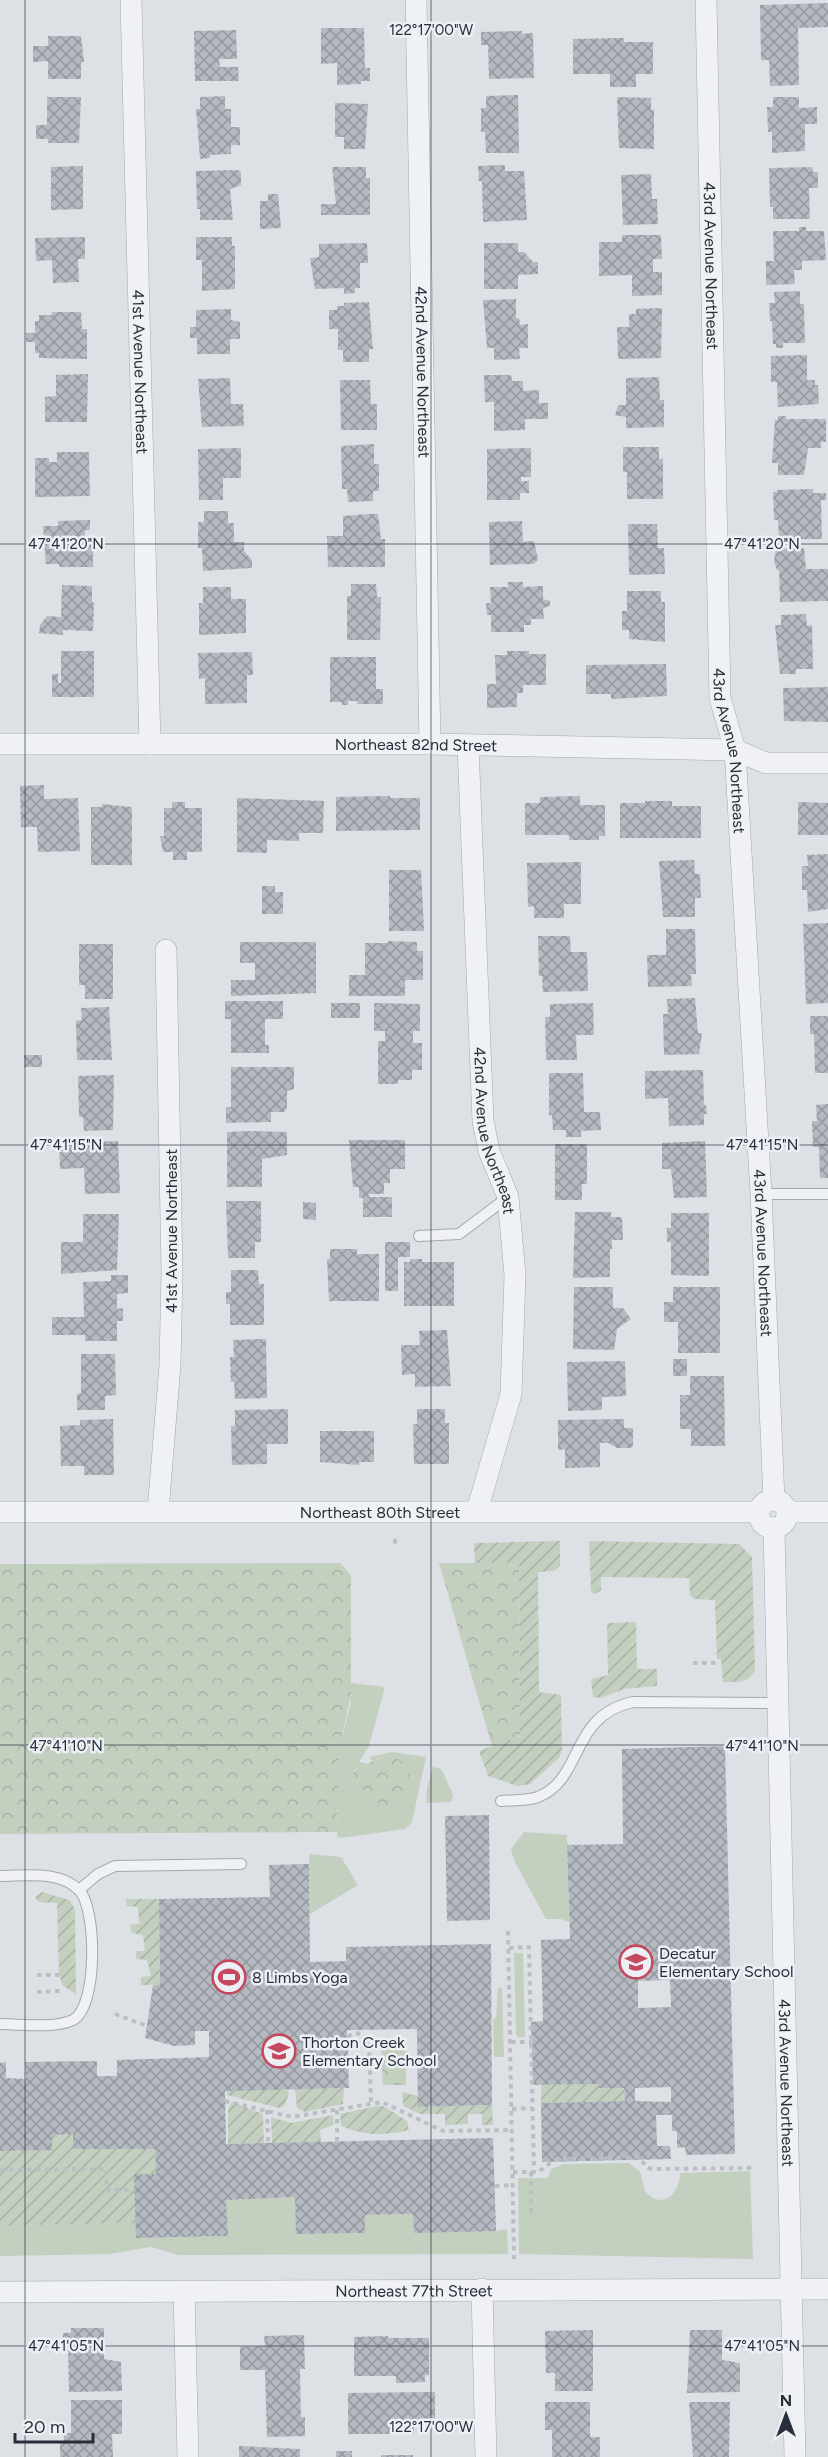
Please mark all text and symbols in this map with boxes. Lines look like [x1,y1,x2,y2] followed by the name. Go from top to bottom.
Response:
[389,21,474,39] text: 122°17'00"W
[700,182,723,350] street label: 43rd Avenue Northeast
[412,286,434,458] street label: 42nd Avenue Northeast
[129,289,152,454] street label: 41st Avenue Northeast
[28,535,104,553] text: 47°41'20"N
[724,535,800,553] text: 47°41'20"N
[710,668,749,834] street label: 43rd Avenue Northeast
[335,735,497,755] street label: Northeast 82nd Street
[471,1046,519,1215] street label: 42nd Avenue Northeast
[30,1136,102,1154] text: 47°41'15"N
[726,1136,798,1154] text: 47°41'15"N
[162,1149,181,1313] street label: 41st Avenue Northeast
[750,1168,777,1337] street label: 43rd Avenue Northeast
[300,1503,460,1522] street label: Northeast 80th Street
[29,1737,103,1755] text: 47°41'10"N
[725,1737,799,1755] text: 47°41'10"N
[618,1944,654,1980] school or university icon: Decatur Elementary School
[659,1944,793,1981] place label: Decatur Elementary School
[211,1959,247,1995] sports icon: 8 Limbs Yoga
[252,1968,348,1987] place label: 8 Limbs Yoga
[775,1999,798,2167] street label: 43rd Avenue Northeast
[261,2033,297,2069] school or university icon: Thorton Creek Elementary School
[302,2033,436,2070] place label: Thorton Creek Elementary School
[335,2281,493,2300] street label: Northeast 77th Street
[28,2337,104,2355] text: 47°41'05"N
[724,2337,800,2355] text: 47°41'05"N
[756,2385,816,2445] north arrow
[780,2391,792,2410] text: N
[15,2406,93,2444] scale bar
[24,2416,65,2438] text: 20 m
[389,2418,474,2436] text: 122°17'00"W

